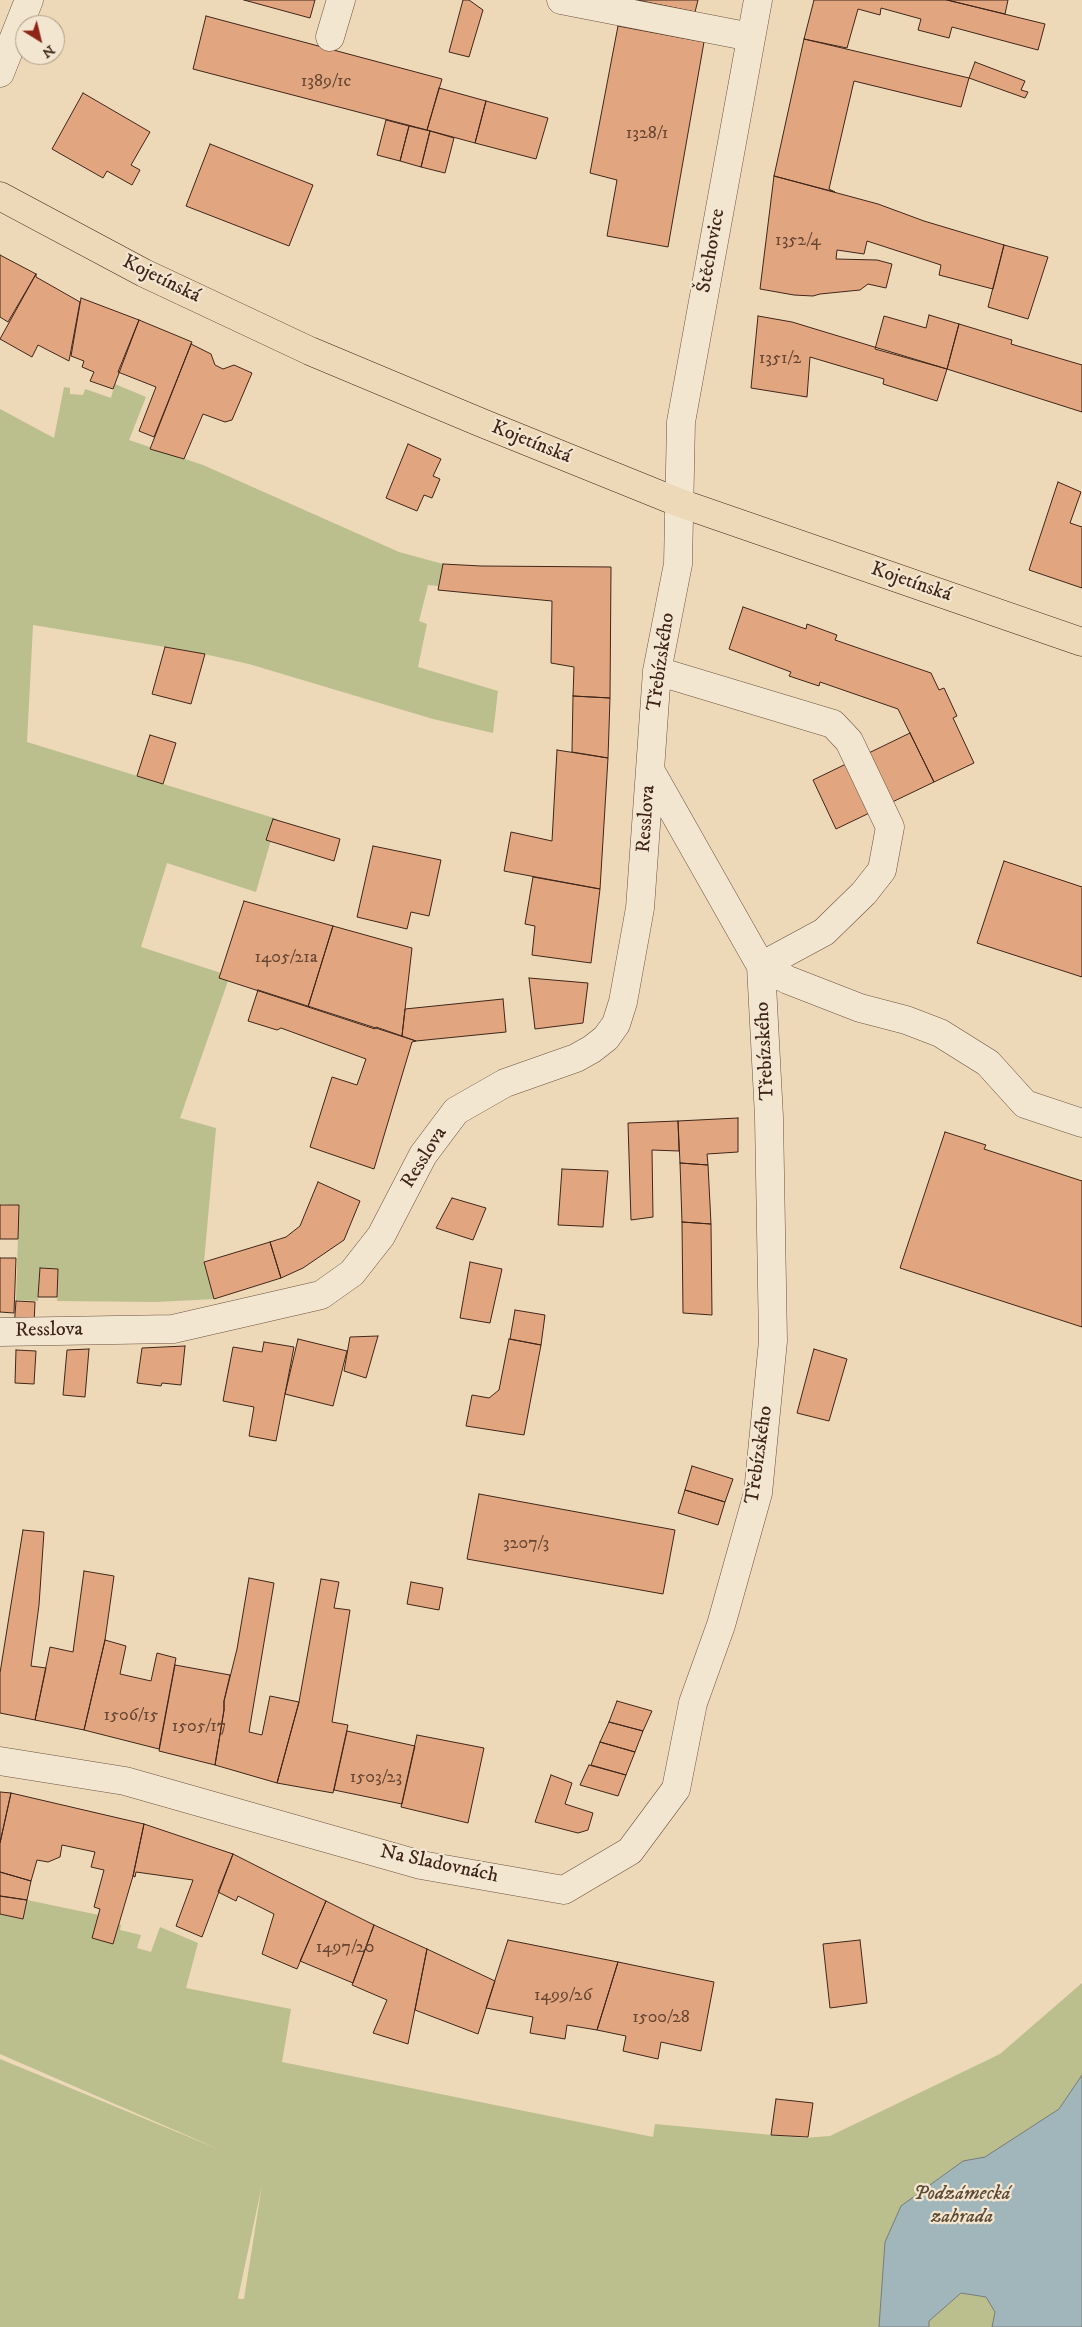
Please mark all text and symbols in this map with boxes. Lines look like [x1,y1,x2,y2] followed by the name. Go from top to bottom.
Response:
[15,15,65,65] north arrow
[38,41,58,62] text: N
[301,71,351,93] house number: 1389/1c
[626,123,668,145] house number: 1328/1
[693,207,731,295] street label: Štěchovice
[775,230,821,252] house number: 1352/4
[118,251,204,309] street label: Kojetínská
[759,348,801,370] house number: 1351/2
[488,416,574,470] street label: Kojetínská
[867,558,955,608] street label: Kojetínská
[643,611,681,713] street label: Třebízského
[633,784,661,854] street label: Resslova
[254,947,318,969] house number: 1405/21a
[751,1001,781,1101] street label: Třebízského
[397,1123,453,1193] street label: Resslova
[15,1318,83,1344] street label: Resslova
[741,1404,779,1506] street label: Třebízského
[503,1533,549,1555] house number: 3207/3
[104,1705,158,1727] house number: 1506/15
[172,1716,226,1738] house number: 1505/17
[350,1767,402,1789] house number: 1503/23
[378,1841,500,1889] street label: Na Sladovnách
[316,1937,374,1959] house number: 1497/20
[534,1985,592,2007] house number: 1499/26
[632,2007,690,2029] house number: 1500/28
[914,2183,1010,2230] park label: Podzámecká zahrada

